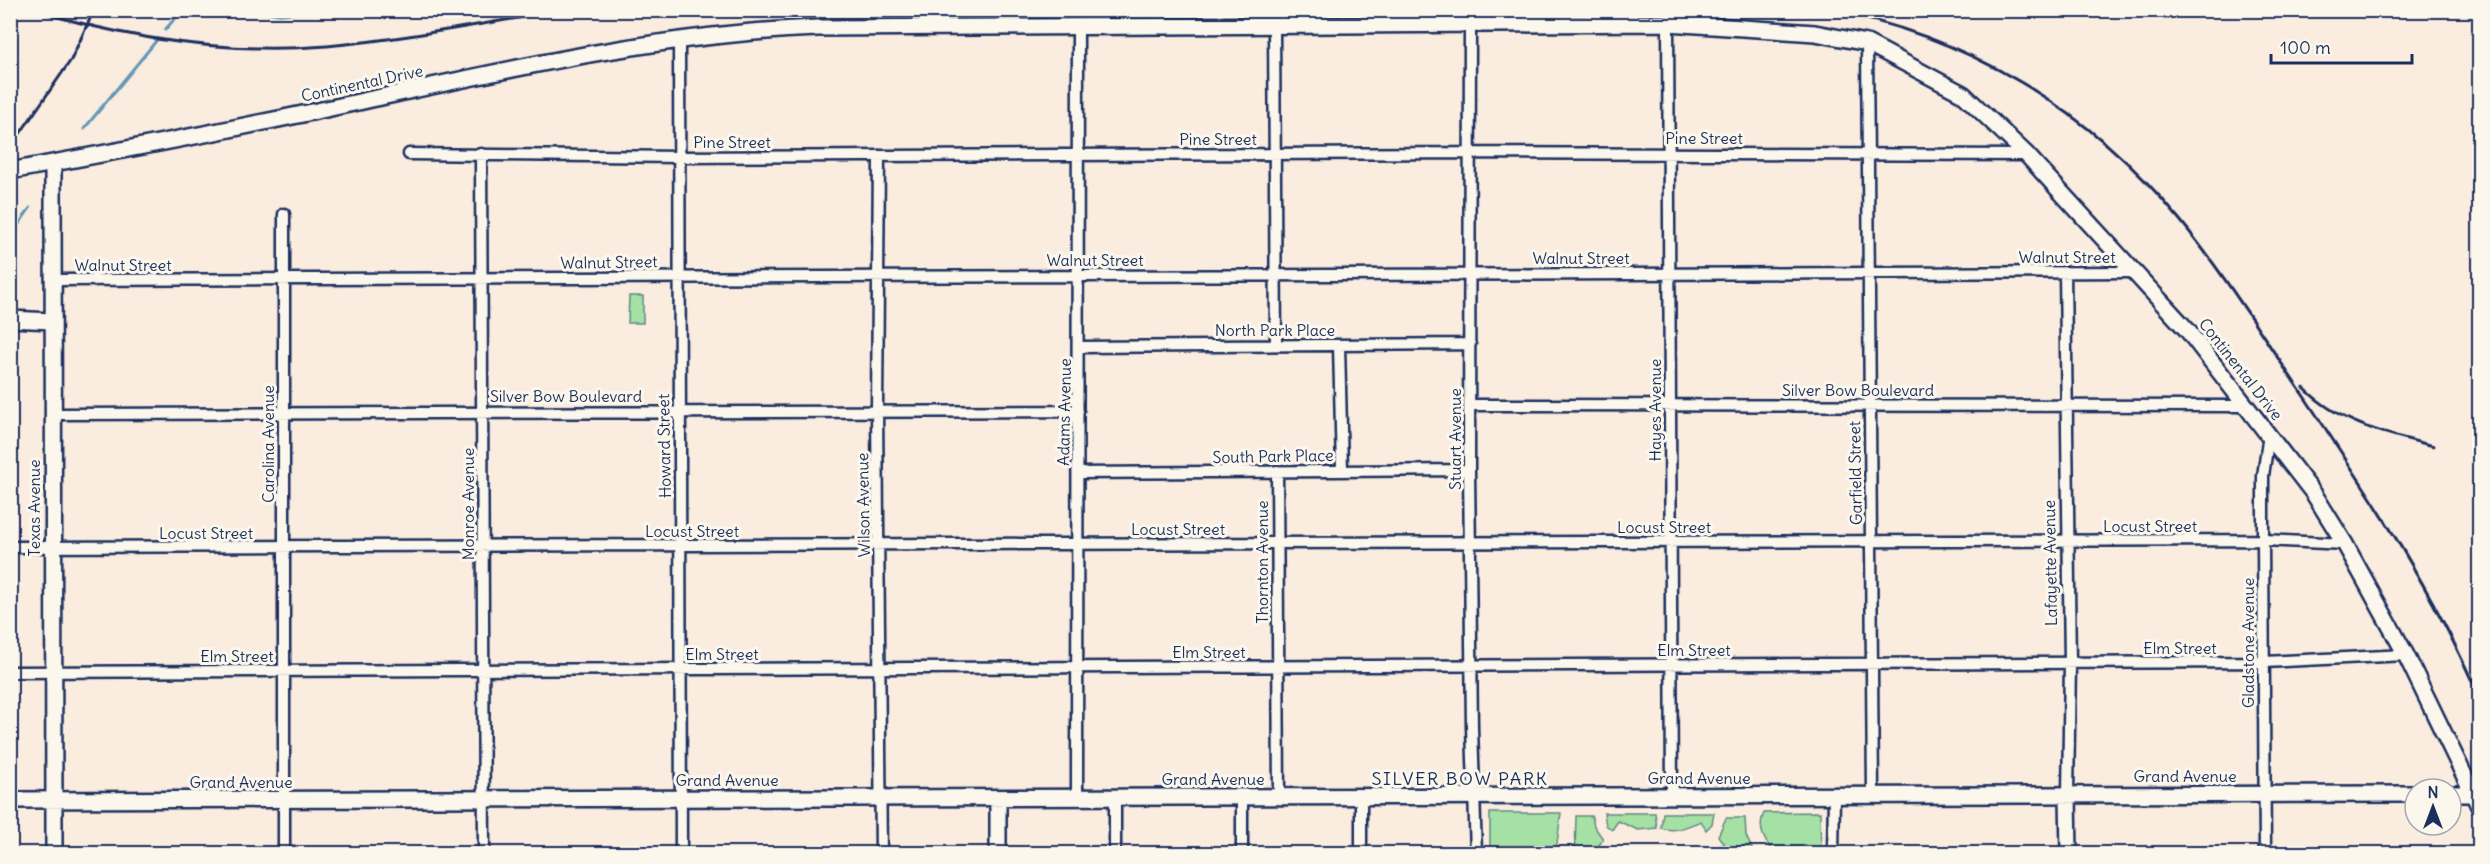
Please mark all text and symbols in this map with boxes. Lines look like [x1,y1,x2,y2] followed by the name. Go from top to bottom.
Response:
[2271,27,2412,65] scale bar
[2280,36,2331,59] text: 100 m
[299,60,425,106] street label: Continental Drive
[1665,128,1743,148] street label: Pine Street
[1179,129,1257,149] street label: Pine Street
[693,132,771,152] street label: Pine Street
[2018,247,2116,267] street label: Walnut Street
[1532,248,1630,268] street label: Walnut Street
[1046,250,1144,270] street label: Walnut Street
[560,251,658,273] street label: Walnut Street
[74,255,172,275] street label: Walnut Street
[2195,314,2287,424] street label: Continental Drive
[1215,320,1335,340] street label: North Park Place
[1053,358,1075,466] street label: Adams Avenue
[1645,359,1665,461] street label: Hayes Avenue
[1782,380,1934,400] street label: Silver Bow Boulevard
[258,385,278,503] street label: Carolina Avenue
[490,386,642,406] street label: Silver Bow Boulevard
[1445,388,1465,490] street label: Stuart Avenue
[653,393,675,498] street label: Howard Street
[1844,420,1866,525] street label: Garfield Street
[1212,445,1334,467] street label: South Park Place
[458,448,478,560] street label: Monroe Avenue
[852,452,874,558] street label: Wilson Avenue
[24,459,44,557] street label: Texas Avenue
[1252,500,1272,624] street label: Thornton Avenue
[2039,500,2061,626] street label: Lafayette Avenue
[2103,516,2198,536] street label: Locust Street
[1617,517,1712,537] street label: Locust Street
[1131,519,1226,539] street label: Locust Street
[645,521,740,541] street label: Locust Street
[159,523,254,543] street label: Locust Street
[2238,578,2258,708] street label: Gladstone Avenue
[2143,638,2217,658] street label: Elm Street
[1657,640,1731,660] street label: Elm Street
[1172,642,1246,662] street label: Elm Street
[685,644,759,664] street label: Elm Street
[200,646,274,666] street label: Elm Street
[2133,766,2237,786] street label: Grand Avenue
[1372,767,1548,790] district label: SILVER BOW PARK
[1647,768,1751,788] street label: Grand Avenue
[1161,769,1265,789] street label: Grand Avenue
[675,770,779,790] street label: Grand Avenue
[189,772,293,792] street label: Grand Avenue
[2403,777,2463,837] north arrow
[2427,782,2439,802] text: N

